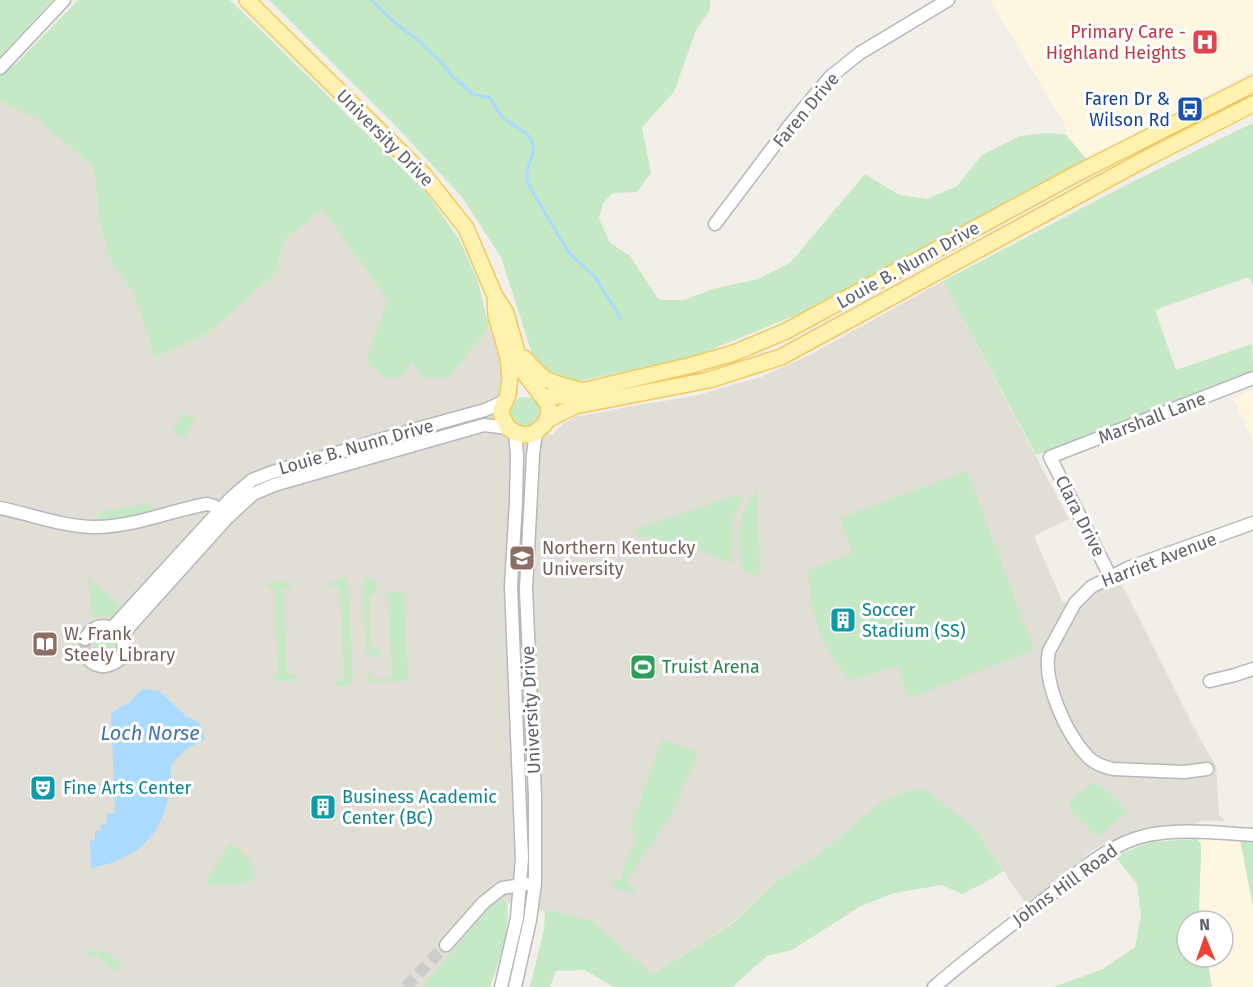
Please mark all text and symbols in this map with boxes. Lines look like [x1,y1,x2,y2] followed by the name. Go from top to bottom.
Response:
[1046,21,1186,64] place label: Primary Care - Highland Heights
[1190,27,1220,57] hospital icon: Primary Care - Highland Heights
[768,68,844,152] street label: Faren Drive
[332,85,438,191] street label: University Drive
[1084,88,1170,131] place label: Faren Dr & Wilson Rd
[1175,94,1205,124] bus stop icon: Faren Dr & Wilson Rd
[833,217,983,313] street label: Louie B. Nunn Drive
[1095,387,1209,449] street label: Marshall Lane
[276,414,436,480] street label: Louie B. Nunn Drive
[1050,472,1110,560] street label: Clara Drive
[1098,528,1220,592] street label: Harriet Avenue
[542,537,695,580] place label: Northern Kentucky University
[507,543,537,573] school or university icon: Northern Kentucky University
[862,599,966,642] place label: Soccer Stadium (SS)
[828,605,858,635] building icon: Soccer Stadium (SS)
[64,623,175,666] place label: W. Frank Steely Library
[30,629,60,659] library icon: W. Frank Steely Library
[517,645,545,775] street label: University Drive
[628,652,658,682] sports icon: Truist Arena
[662,656,760,678] place label: Truist Arena
[100,721,200,745] water label: Loch Norse
[28,773,58,803] theatre icon: Fine Arts Center
[63,777,191,799] place label: Fine Arts Center
[342,786,497,829] place label: Business Academic Center (BC)
[308,792,338,822] building icon: Business Academic Center (BC)
[1008,840,1122,930] street label: Johns Hill Road
[1175,909,1235,969] north arrow
[1199,915,1210,934] text: N

